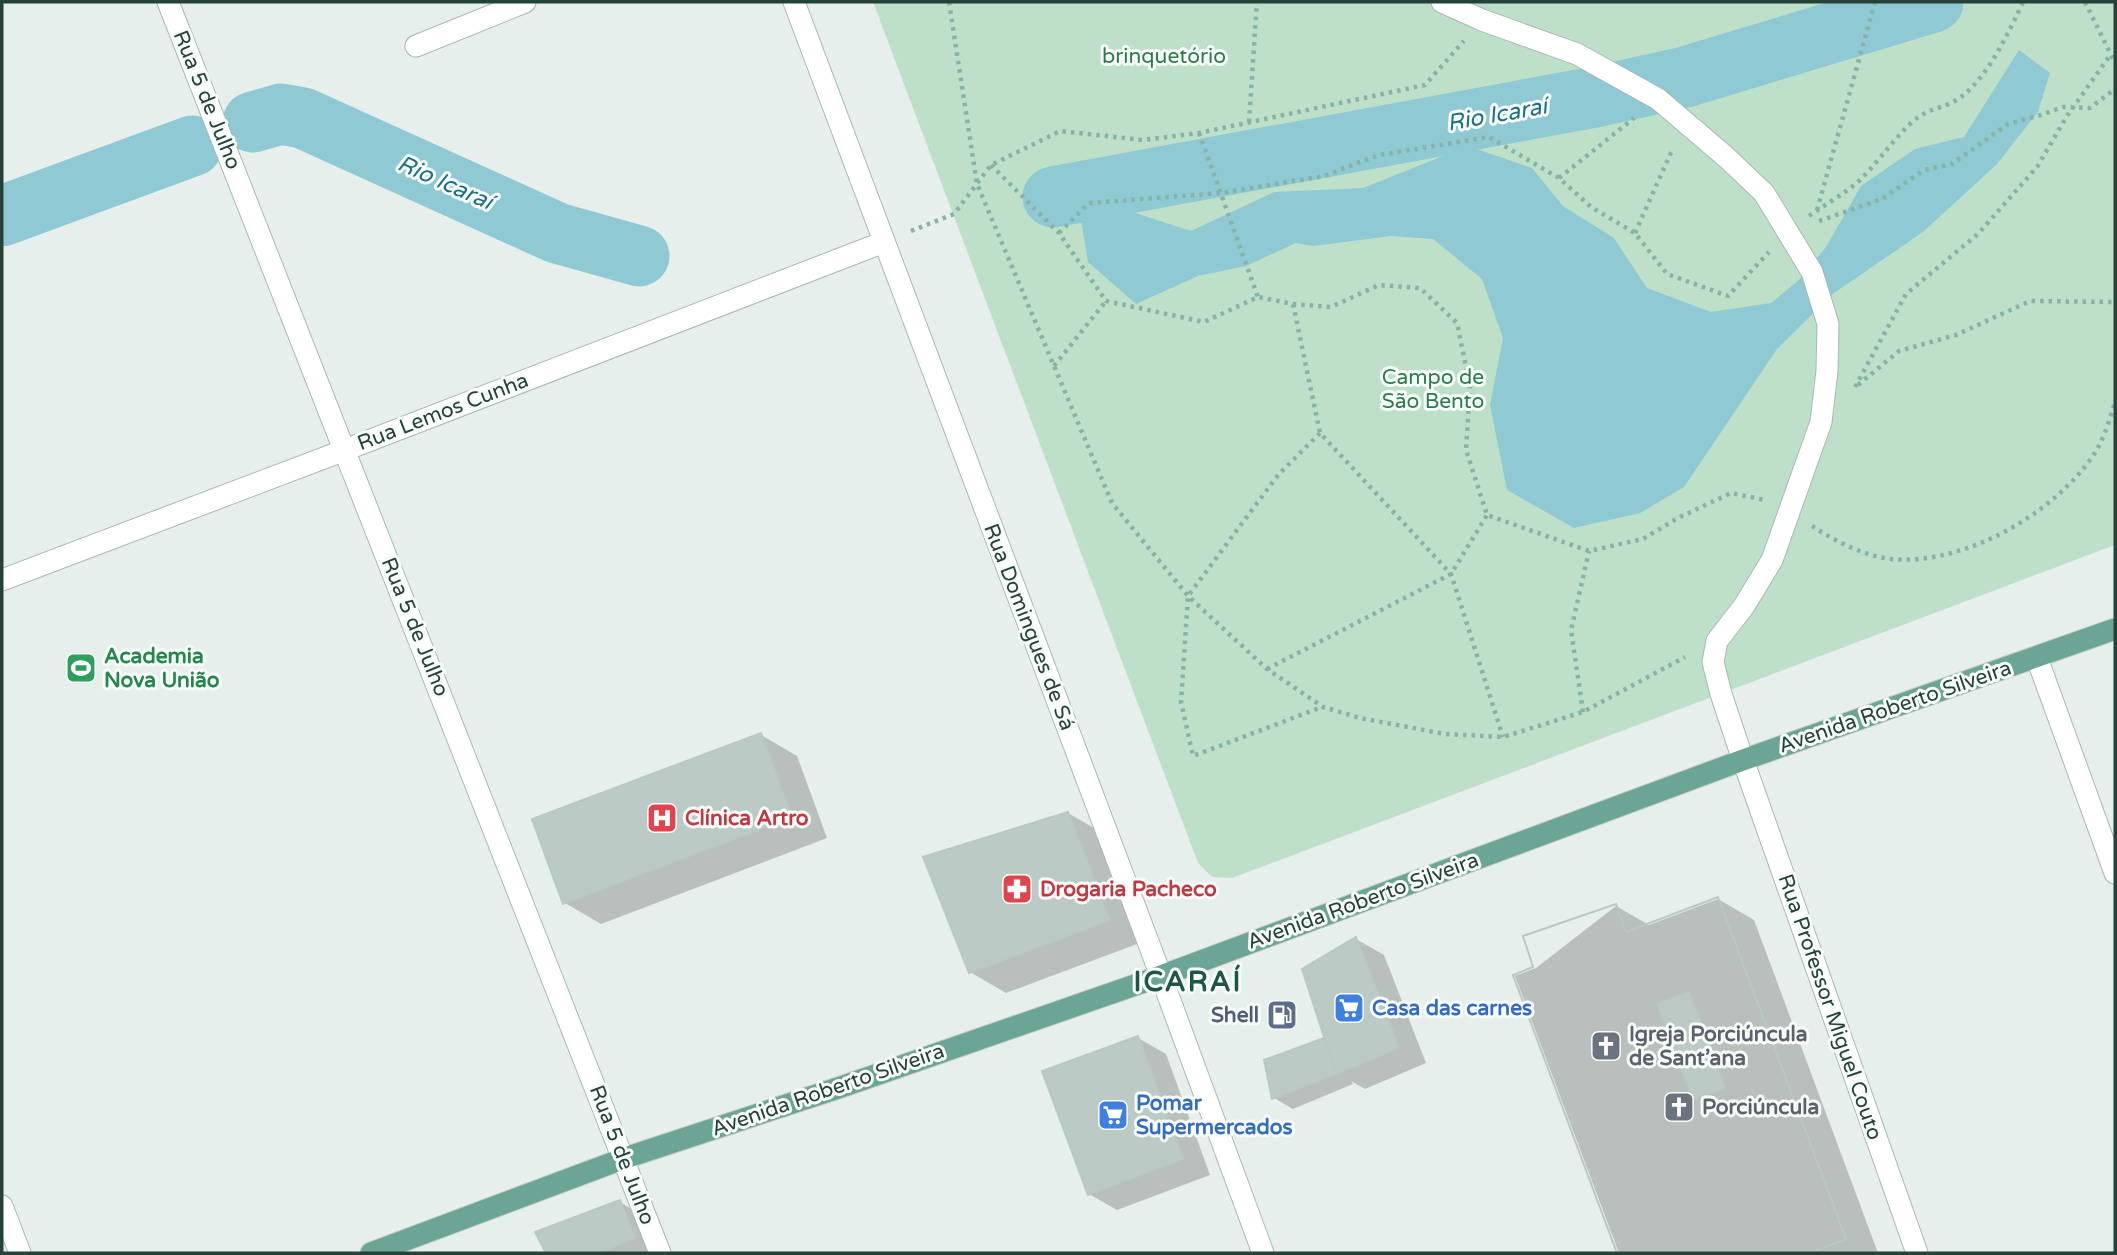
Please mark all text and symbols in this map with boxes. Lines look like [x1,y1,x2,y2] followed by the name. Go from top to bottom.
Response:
[168,27,246,173] street label: Rua 5 de Julho
[1102,44,1226,69] park label: brinquetório
[1445,92,1553,138] water label: Rio Icaraí
[393,150,501,218] water label: Rio Icaraí
[1382,365,1484,414] park label: Campo de São Bento
[354,368,532,456] street label: Rua Lemos Cunha
[978,520,1080,734] street label: Rua Domingues de Sá
[376,554,454,700] street label: Rua 5 de Julho
[104,644,220,693] place label: Academia Nova União
[64,651,98,685] sports icon: Academia Nova União
[1775,655,2015,759] street label: Avenida Roberto Silveira
[645,801,679,835] hospital icon: Clínica Artro
[685,806,809,831] place label: Clínica Artro
[1244,847,1482,955] street label: Avenida Roberto Silveira
[1773,871,1887,1143] street label: Rua Professor Miguel Couto
[1000,872,1034,906] pharmacy icon: Drogaria Pacheco
[1040,877,1217,902] place label: Drogaria Pacheco
[1133,964,1243,999] district label: ICARAÍ
[1332,991,1366,1025] supermarket icon: Casa das carnes
[1372,996,1532,1021] place label: Casa das carnes
[1265,998,1299,1032] fuel station icon: Shell
[1211,1003,1259,1028] place label: Shell
[1629,1022,1807,1071] place label: Igreja Porciúncula de Sant’ana
[1589,1029,1623,1063] church icon: Igreja Porciúncula de Sant’ana
[708,1038,948,1142] street label: Avenida Roberto Silveira
[584,1082,660,1228] street label: Rua 5 de Julho
[1662,1090,1696,1124] church icon: Porciúncula
[1136,1091,1293,1140] place label: Pomar Supermercados
[1702,1095,1819,1120] place label: Porciúncula
[1096,1098,1130,1132] supermarket icon: Pomar Supermercados

